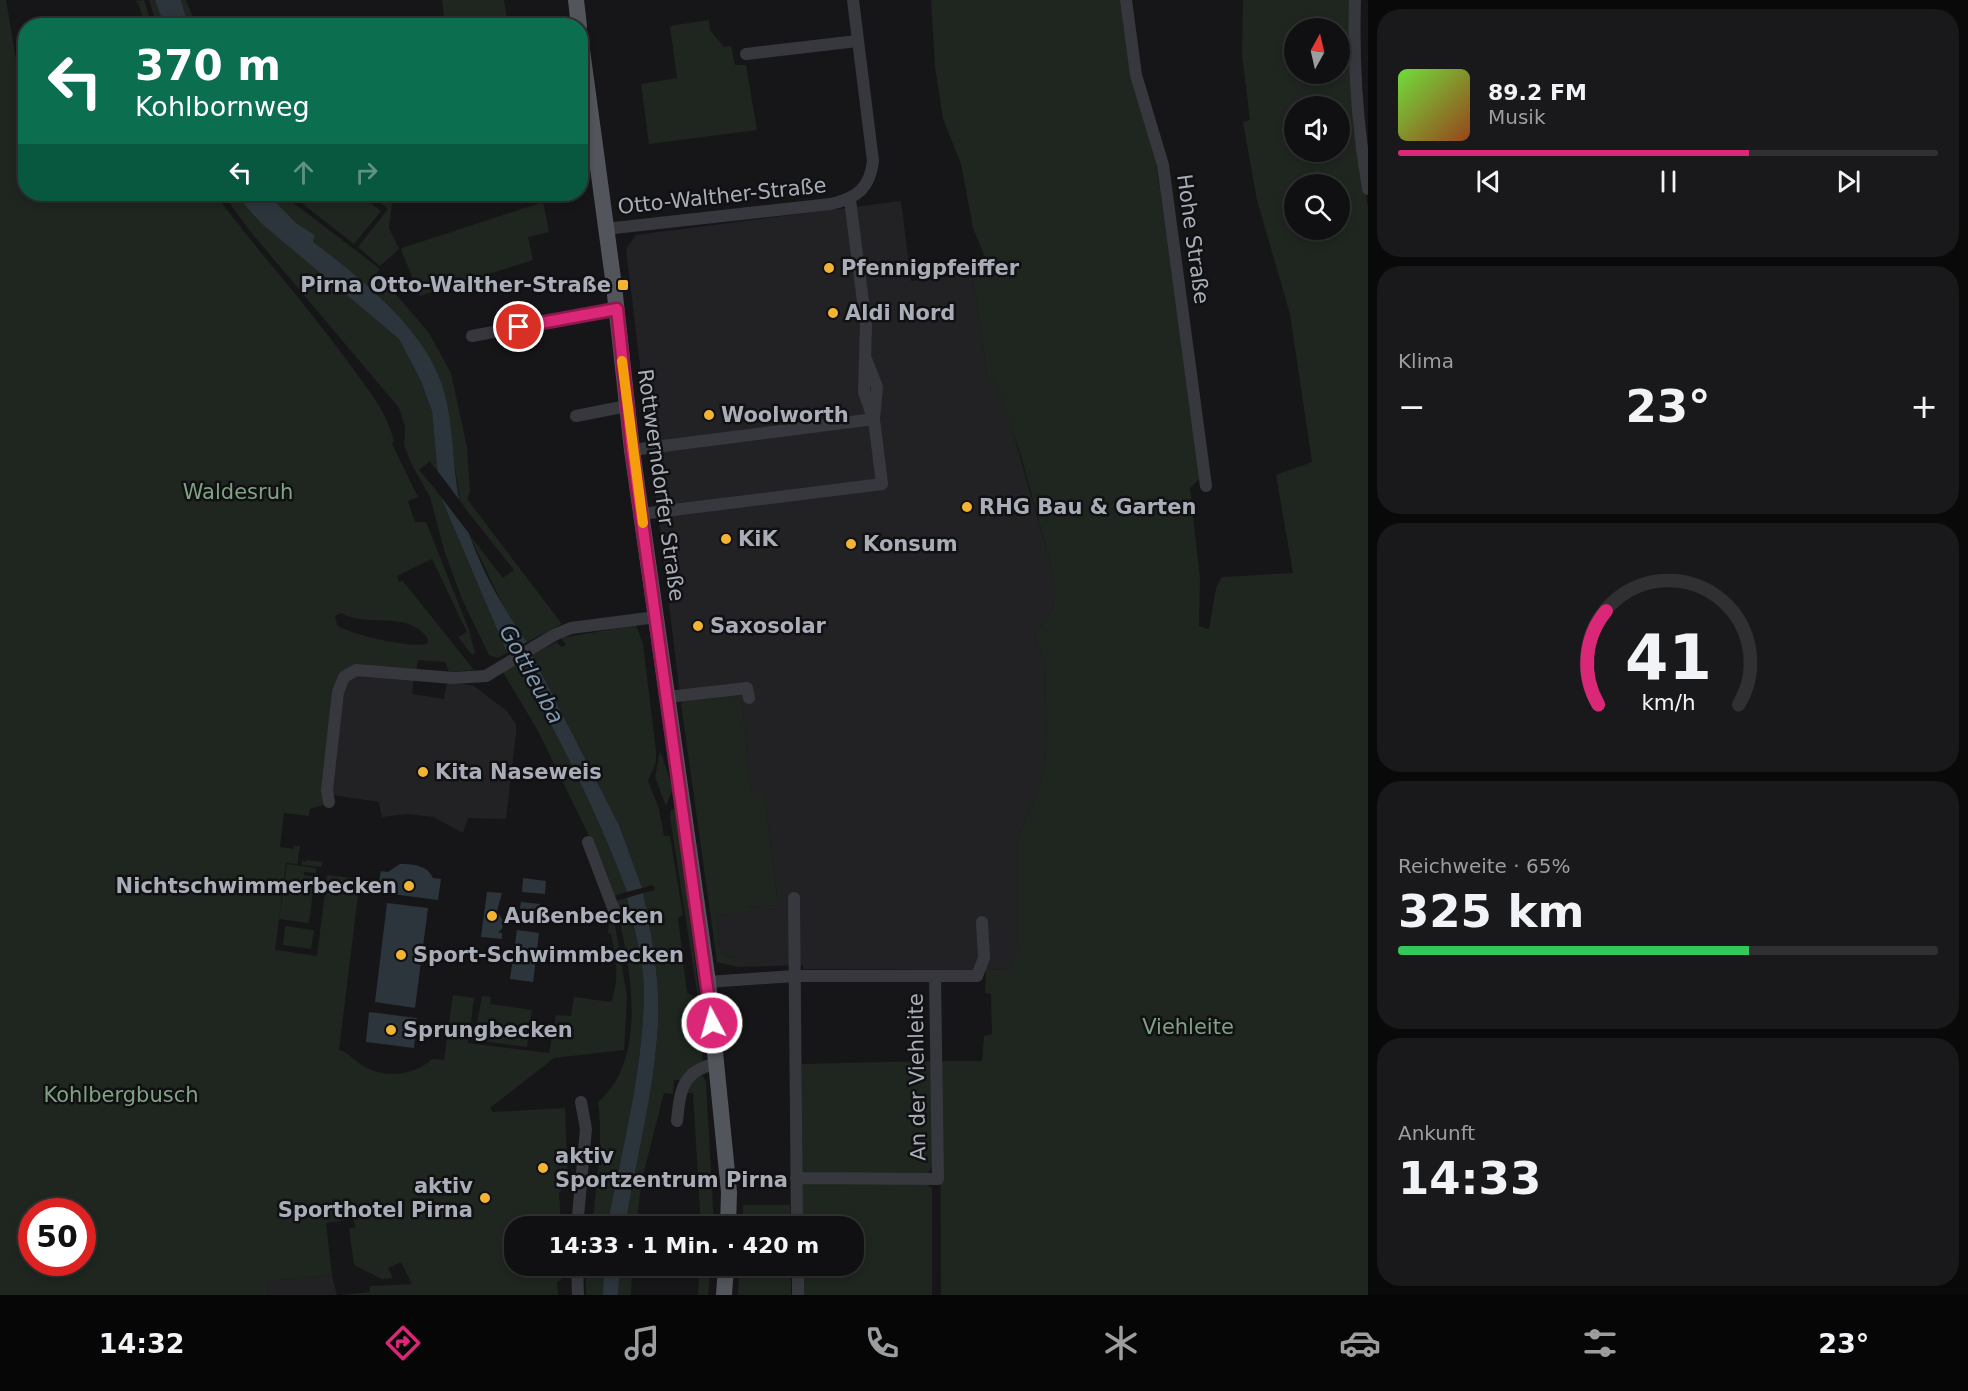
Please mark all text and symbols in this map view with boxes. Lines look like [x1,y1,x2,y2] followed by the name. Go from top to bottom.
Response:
[1284,18,1350,84] north arrow
[1284,18,1350,240] map controls
[135,41,281,90] text: 370 m
[36,42,114,120] icon: left
[1488,80,1587,105] text: 89.2 FM
[135,91,310,122] text: Kohlbornweg
[1284,96,1350,162] button: sound
[1488,105,1546,129] text: Musik
[224,156,257,189] icon: left
[287,156,320,189] icon: ahead
[350,156,383,189] icon: right
[1472,165,1505,198] icon: previous
[1652,165,1685,198] icon: pause
[1832,165,1865,198] icon: next
[616,173,828,219] street label: Otto-Walther-Straße
[1172,173,1214,305] street label: Hohe Straße
[1284,174,1350,240] button: search
[841,256,1020,280] place label: Pfennigpfeiffer
[822,261,836,275] marker: Pfennigpfeiffer
[300,273,611,297] place label: Pirna Otto-Walther-Straße
[616,278,630,292] marker: Pirna Otto-Walther-Straße
[493,301,544,352] pin
[845,301,955,325] place label: Aldi Nord
[826,306,840,320] marker: Aldi Nord
[502,310,535,343] icon: arrive
[1398,349,1454,373] text: Klima
[633,367,689,603] street label: Rottwerndorfer Straße
[1625,380,1711,433] text: 23°
[1398,387,1426,426] text: −
[1910,387,1938,426] text: +
[721,403,849,427] place label: Woolworth
[702,408,716,422] marker: Woolworth
[183,480,293,504] park label: Waldesruh
[979,495,1196,519] place label: RHG Bau & Garten
[960,500,974,514] marker: RHG Bau & Garten
[738,527,778,551] place label: KiK
[719,532,733,546] marker: KiK
[863,532,958,556] place label: Konsum
[844,537,858,551] marker: Konsum
[710,614,827,638] place label: Saxosolar
[691,619,705,633] marker: Saxosolar
[494,621,569,728] water label: Gottleuba
[1625,621,1711,694] text: 41
[1641,690,1695,715] text: km/h
[435,760,602,784] place label: Kita Naseweis
[416,765,430,779] marker: Kita Naseweis
[1398,854,1570,878] text: Reichweite · 65%
[116,874,397,898] place label: Nichtschwimmerbecken
[402,879,416,893] marker: Nichtschwimmerbecken
[1398,885,1584,938] text: 325 km
[504,904,664,928] place label: Außenbecken
[485,909,499,923] marker: Außenbecken
[413,943,684,967] place label: Sport-Schwimmbecken
[394,948,408,962] marker: Sport-Schwimmbecken
[680,991,744,1055] position arrow
[904,993,930,1161] street label: An der Viehleite
[1142,1015,1234,1039] park label: Viehleite
[403,1018,573,1042] place label: Sprungbecken
[384,1023,398,1037] marker: Sprungbecken
[44,1083,199,1107] park label: Kohlbergbusch
[1398,1121,1475,1145] text: Ankunft
[555,1144,788,1192] place label: aktiv Sportzentrum Pirna
[1398,1152,1541,1205] text: 14:33
[536,1161,550,1175] marker: aktiv Sportzentrum Pirna
[278,1174,473,1222] place label: aktiv Sporthotel Pirna
[478,1191,492,1205] marker: aktiv Sporthotel Pirna
[18,1198,96,1276] speed limit sign: 50
[549,1233,819,1258] text: 14:33 · 1 Min. · 420 m
[382,1322,424,1364] icon: directions
[621,1322,663,1364] icon: music
[861,1322,903,1364] icon: phone
[1100,1322,1142,1364] icon: climate
[1339,1322,1381,1364] icon: car
[1579,1322,1621,1364] icon: filters
[99,1328,185,1359] text: 14:32
[1818,1328,1869,1359] text: 23°

